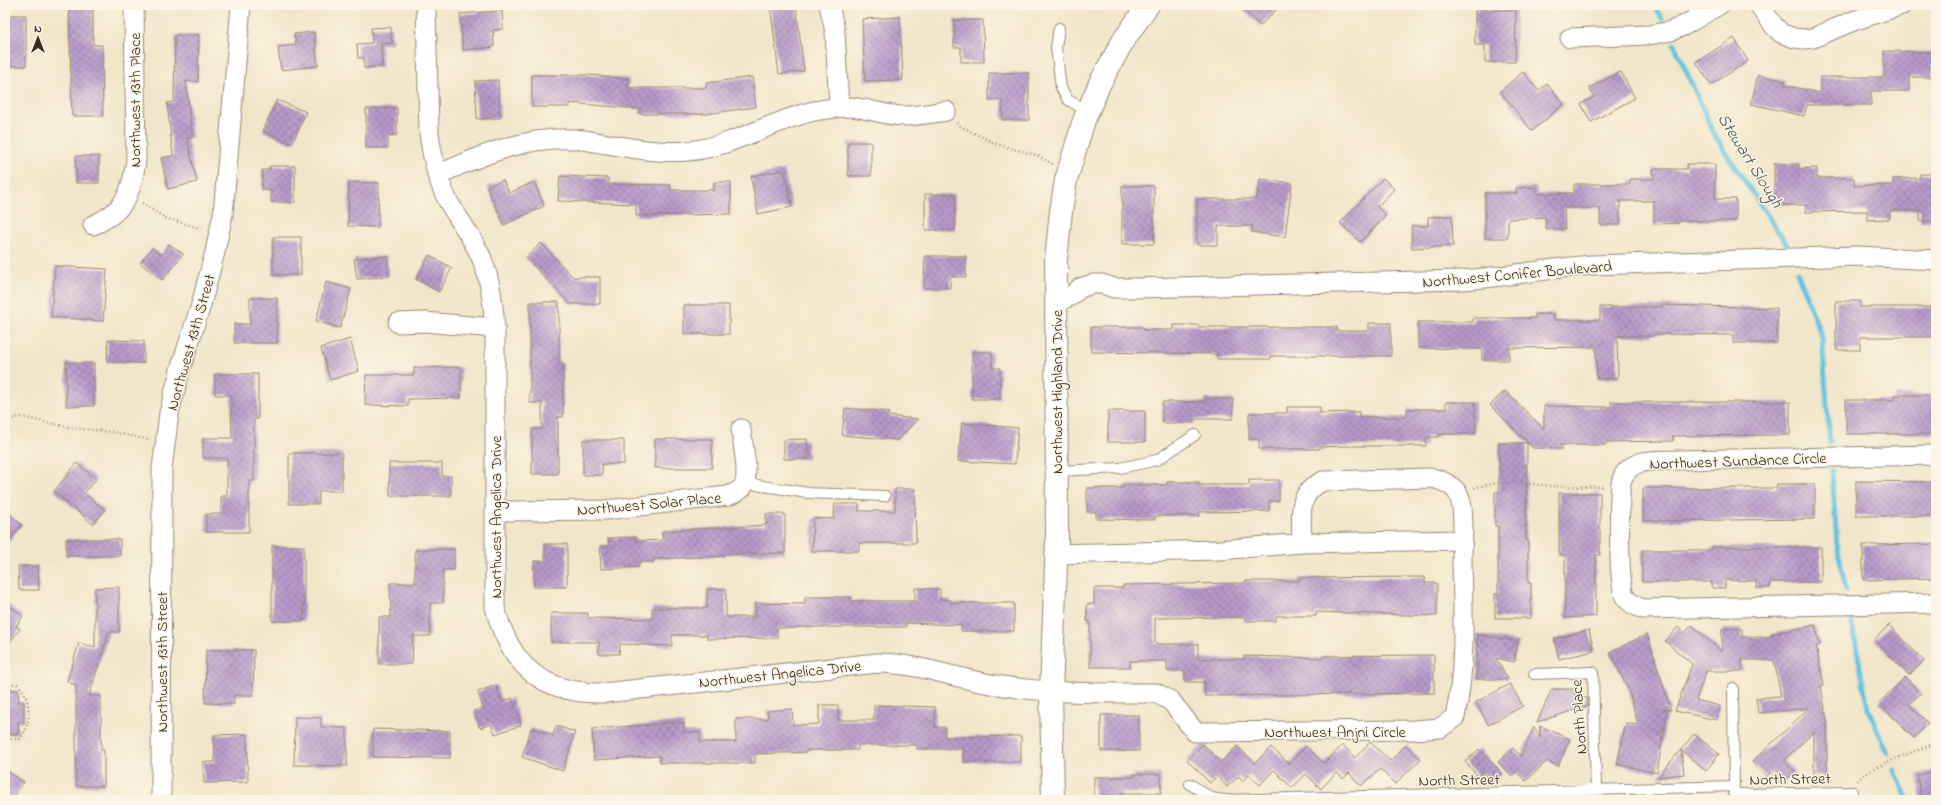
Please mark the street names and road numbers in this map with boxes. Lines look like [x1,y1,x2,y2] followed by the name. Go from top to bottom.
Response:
[124,32,148,167] street label: Northwest 13th Place
[1421,255,1613,295] street label: Northwest Conifer Boulevard
[161,271,223,414] street label: Northwest 13th Street
[1046,309,1070,474] street label: Northwest Highland Drive
[485,435,509,599] street label: Northwest Angelica Drive
[1649,447,1828,477] street label: Northwest Sundance Circle
[576,487,723,523] street label: Northwest Solar Place
[151,591,175,733] street label: Northwest 13th Street
[698,654,863,695] street label: Northwest Angelica Drive
[1565,678,1595,755] street label: North Place
[1264,721,1407,745] street label: Northwest Anjni Circle
[1749,767,1832,793] street label: North Street
[1418,768,1501,794] street label: North Street

